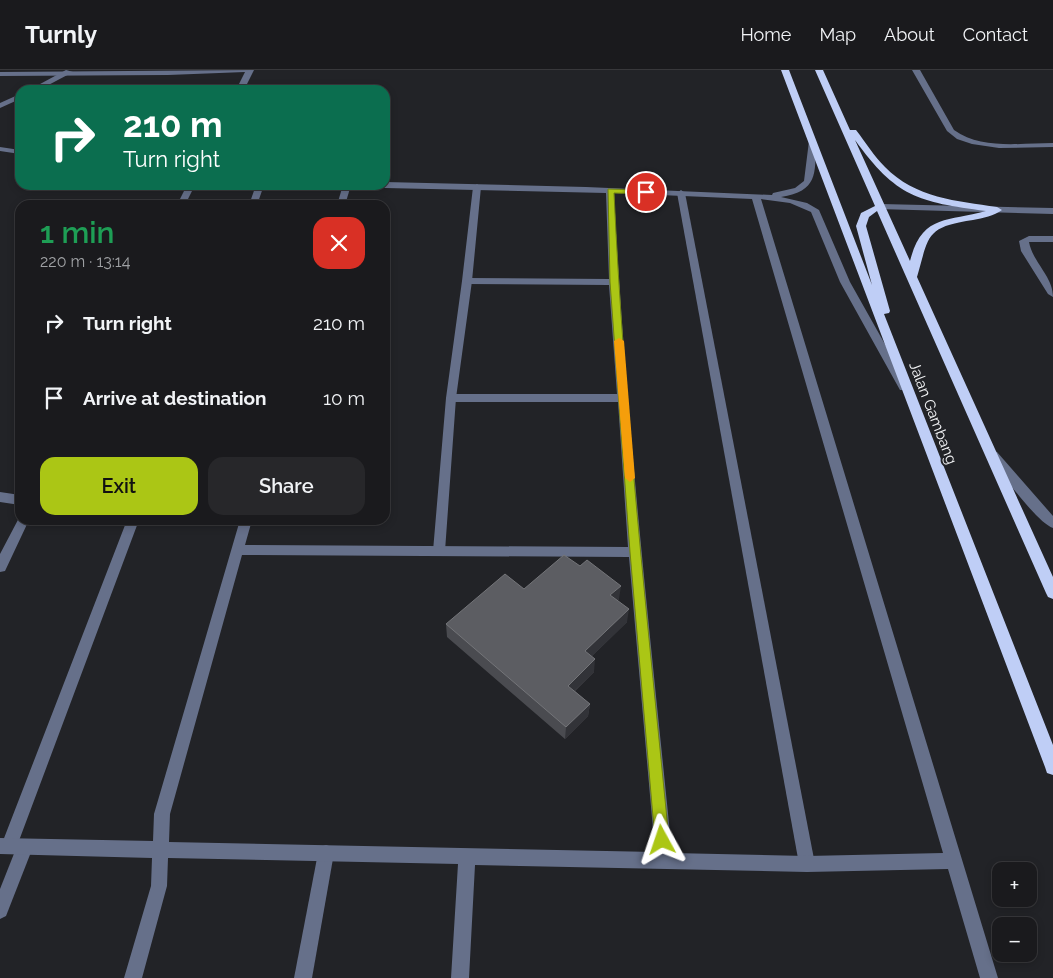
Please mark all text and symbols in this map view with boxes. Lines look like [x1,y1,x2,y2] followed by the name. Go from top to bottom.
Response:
[25,20,97,49] text: Turnly
[740,24,791,45] text: Home
[819,24,856,45] text: Map
[884,24,935,45] text: About
[963,24,1028,45] text: Contact
[123,104,223,145] text: 210 m
[40,105,105,170] icon: right
[123,146,220,172] text: Turn right
[625,171,667,213] pin
[632,178,660,206] icon: arrive
[40,215,115,250] text: 1 min
[313,217,365,269] button: close
[40,252,130,271] text: 220 m · 13:14
[40,309,68,337] icon: right
[83,312,172,334] text: Turn right
[313,312,365,334] text: 210 m
[905,359,961,467] street label: Jalan Gambang
[40,384,68,412] icon: arrive
[83,387,267,409] text: Arrive at destination
[323,387,365,409] text: 10 m
[40,457,198,515] button: Exit
[208,457,365,515] button: Share
[635,813,687,865] position arrow
[992,862,1037,962] map controls
[992,862,1037,907] button: +
[992,917,1037,962] button: −

